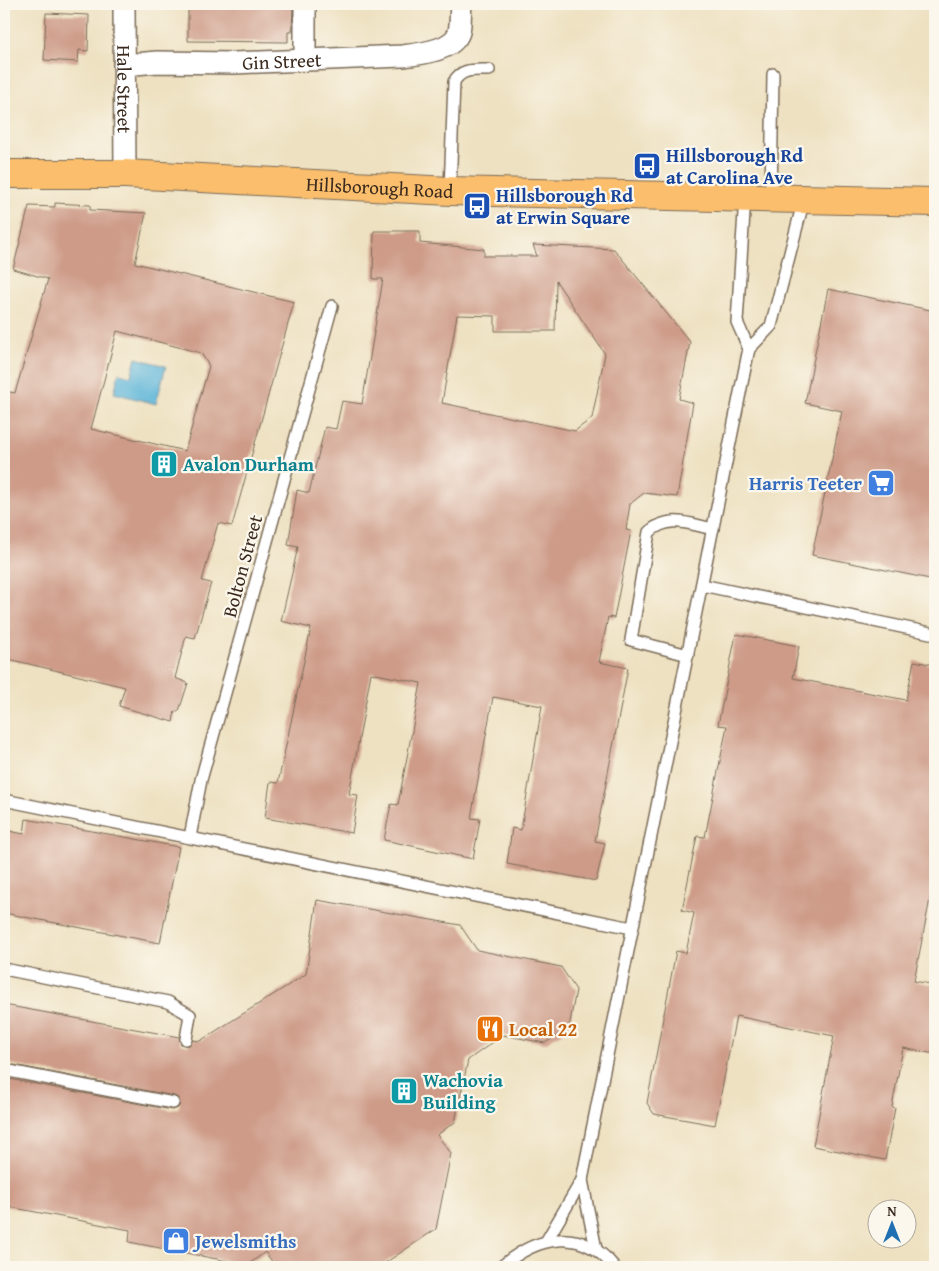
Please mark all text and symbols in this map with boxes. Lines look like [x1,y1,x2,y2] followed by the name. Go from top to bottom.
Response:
[110,45,139,133] street label: Hale Street
[242,45,322,77] street label: Gin Street
[666,141,803,191] place label: Hillsborough Rd at Carolina Ave
[632,151,662,181] bus stop icon: Hillsborough Rd at Carolina Ave
[305,169,455,205] street label: Hillsborough Road
[496,181,633,231] place label: Hillsborough Rd at Erwin Square
[462,191,492,221] bus stop icon: Hillsborough Rd at Erwin Square
[149,449,179,479] building icon: Avalon Durham
[183,450,315,478] place label: Avalon Durham
[866,468,896,498] supermarket icon: Harris Teeter
[749,469,862,497] place label: Harris Teeter
[215,511,269,620] street label: Bolton Street
[475,1014,505,1044] restaurant icon: Local 22
[509,1015,577,1043] place label: Local 22
[423,1066,503,1116] place label: Wachovia Building
[389,1076,419,1106] building icon: Wachovia Building
[866,1198,916,1248] north arrow
[887,1201,897,1221] text: N
[161,1226,191,1256] shop icon: Jewelsmiths
[192,1227,296,1255] place label: Jewelsmiths

